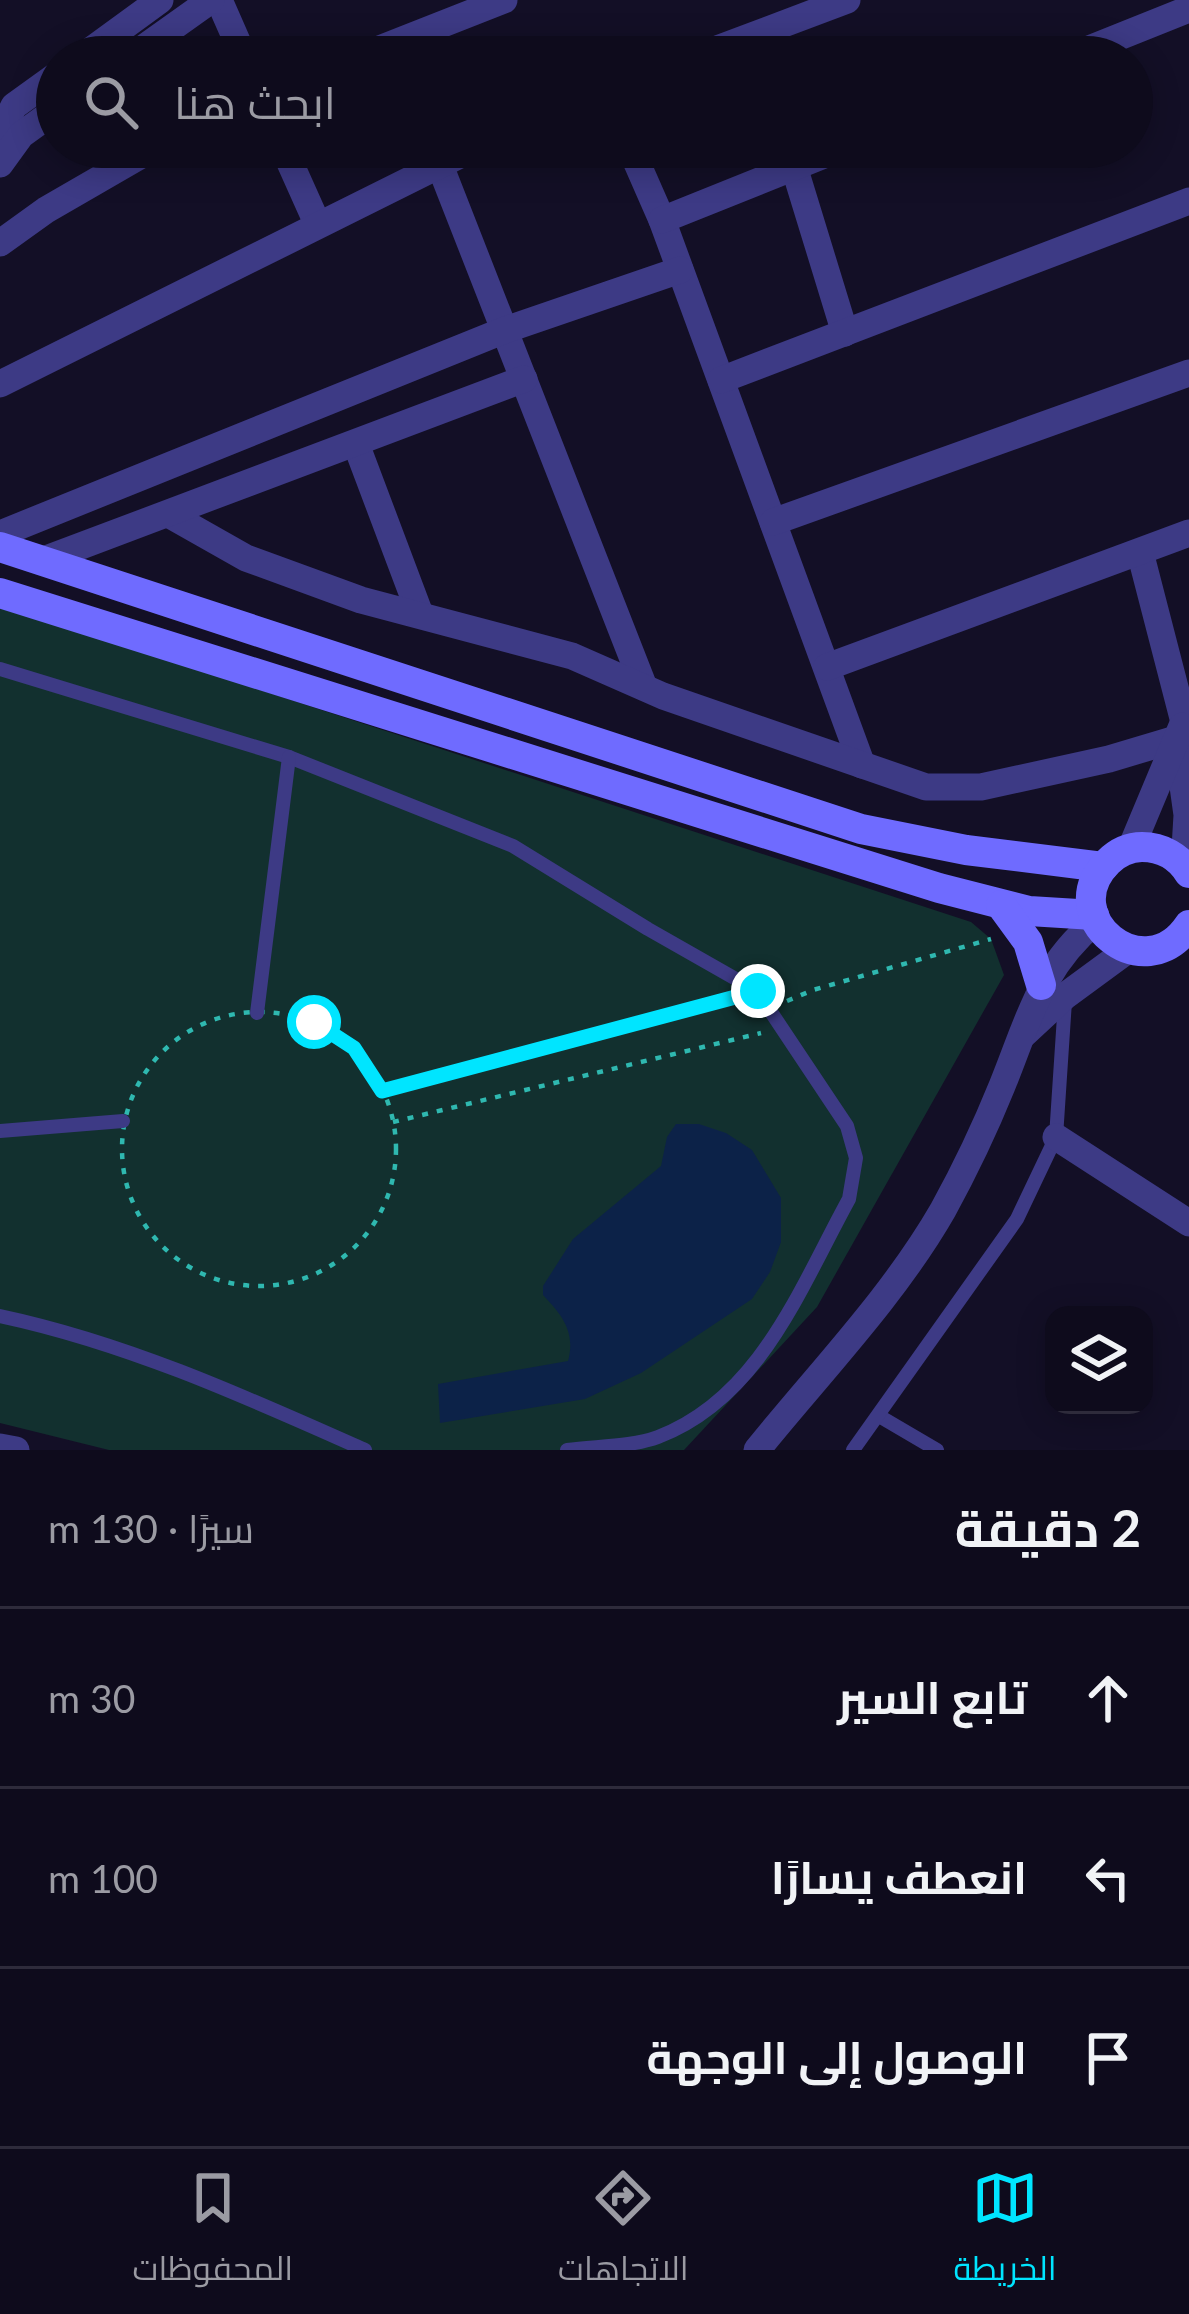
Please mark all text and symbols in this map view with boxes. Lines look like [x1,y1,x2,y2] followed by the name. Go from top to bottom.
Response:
[36,36,1153,168] search box
[78,69,144,135] icon: search
[174,75,336,129] text: ابحث هنا
[731,964,785,1018] route end
[287,995,341,1049] route start
[1045,1306,1153,1414] map controls
[1045,1306,1153,1414] button: layers
[955,1497,1141,1558] text: 2 دقيقة
[48,1505,254,1551] text: سيرًا · 130 m
[1075,1665,1141,1731] icon: ahead
[837,1670,1027,1724] text: تابع السير
[48,1675,135,1721] text: 30 m
[1075,1845,1141,1911] icon: left
[771,1850,1027,1904] text: انعطف يسارًا
[48,1855,158,1901] text: 100 m
[1075,2025,1141,2091] icon: arrive
[647,2030,1027,2084] text: الوصول إلى الوجهة
[132,2165,293,2299] tab: المحفوظات
[558,2165,689,2299] tab: الاتجاهات
[954,2165,1057,2299] tab: الخريطة

